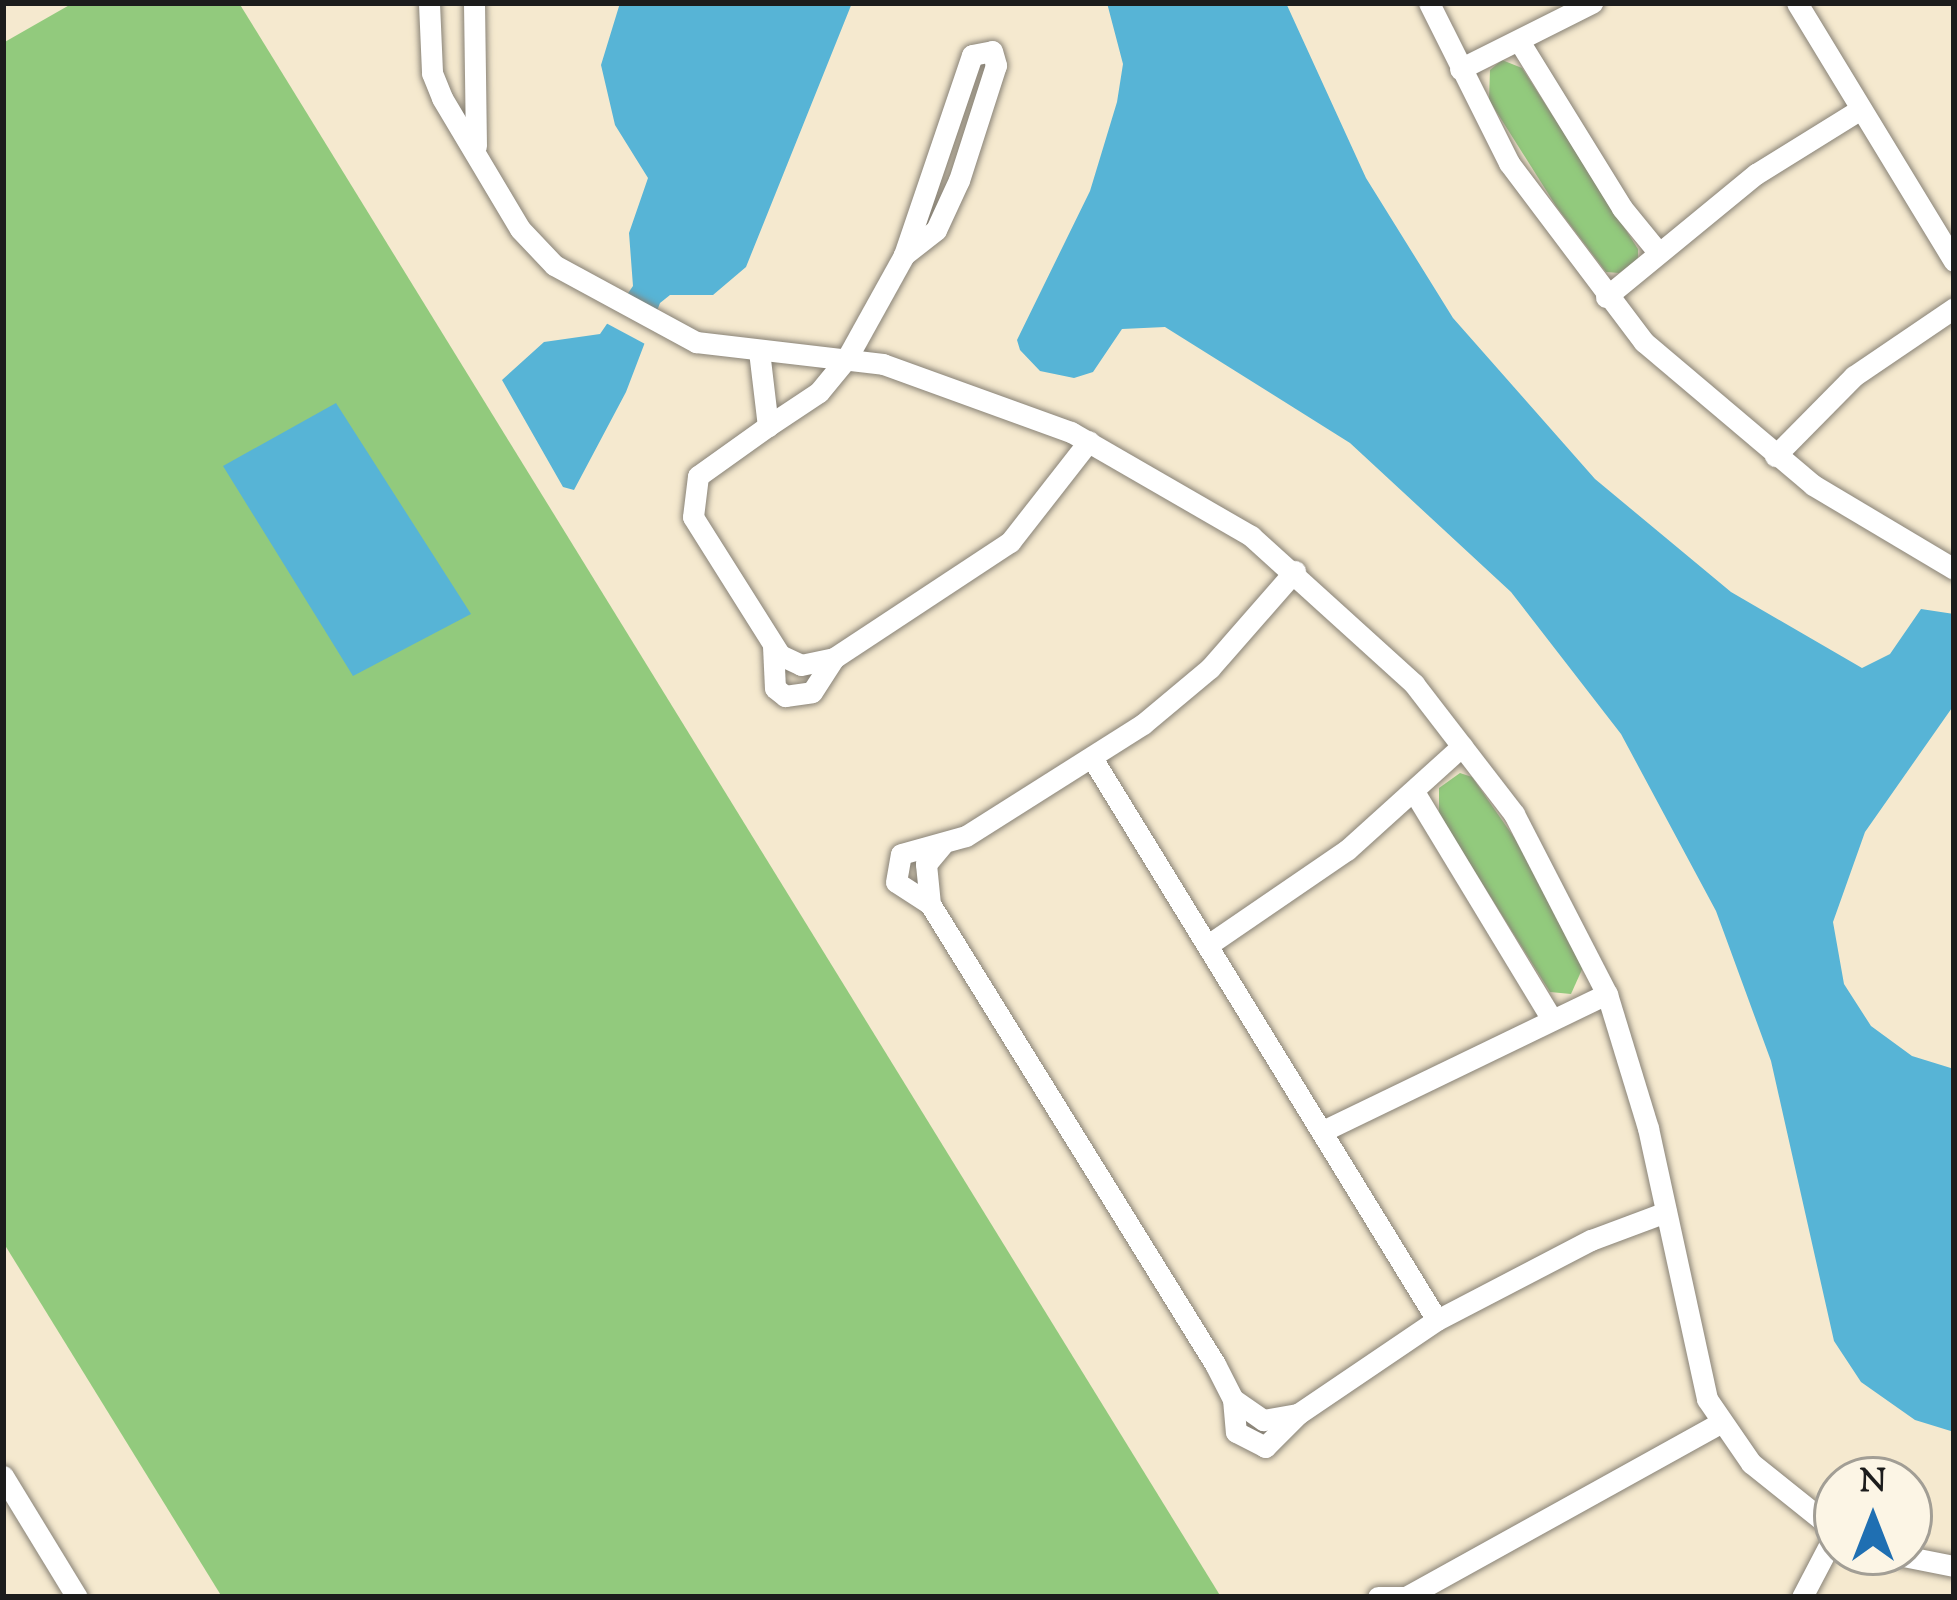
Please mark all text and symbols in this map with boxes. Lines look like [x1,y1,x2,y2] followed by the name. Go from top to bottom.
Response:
[1813,1456,1933,1576] north arrow
[1860,1459,1886,1507] text: N

